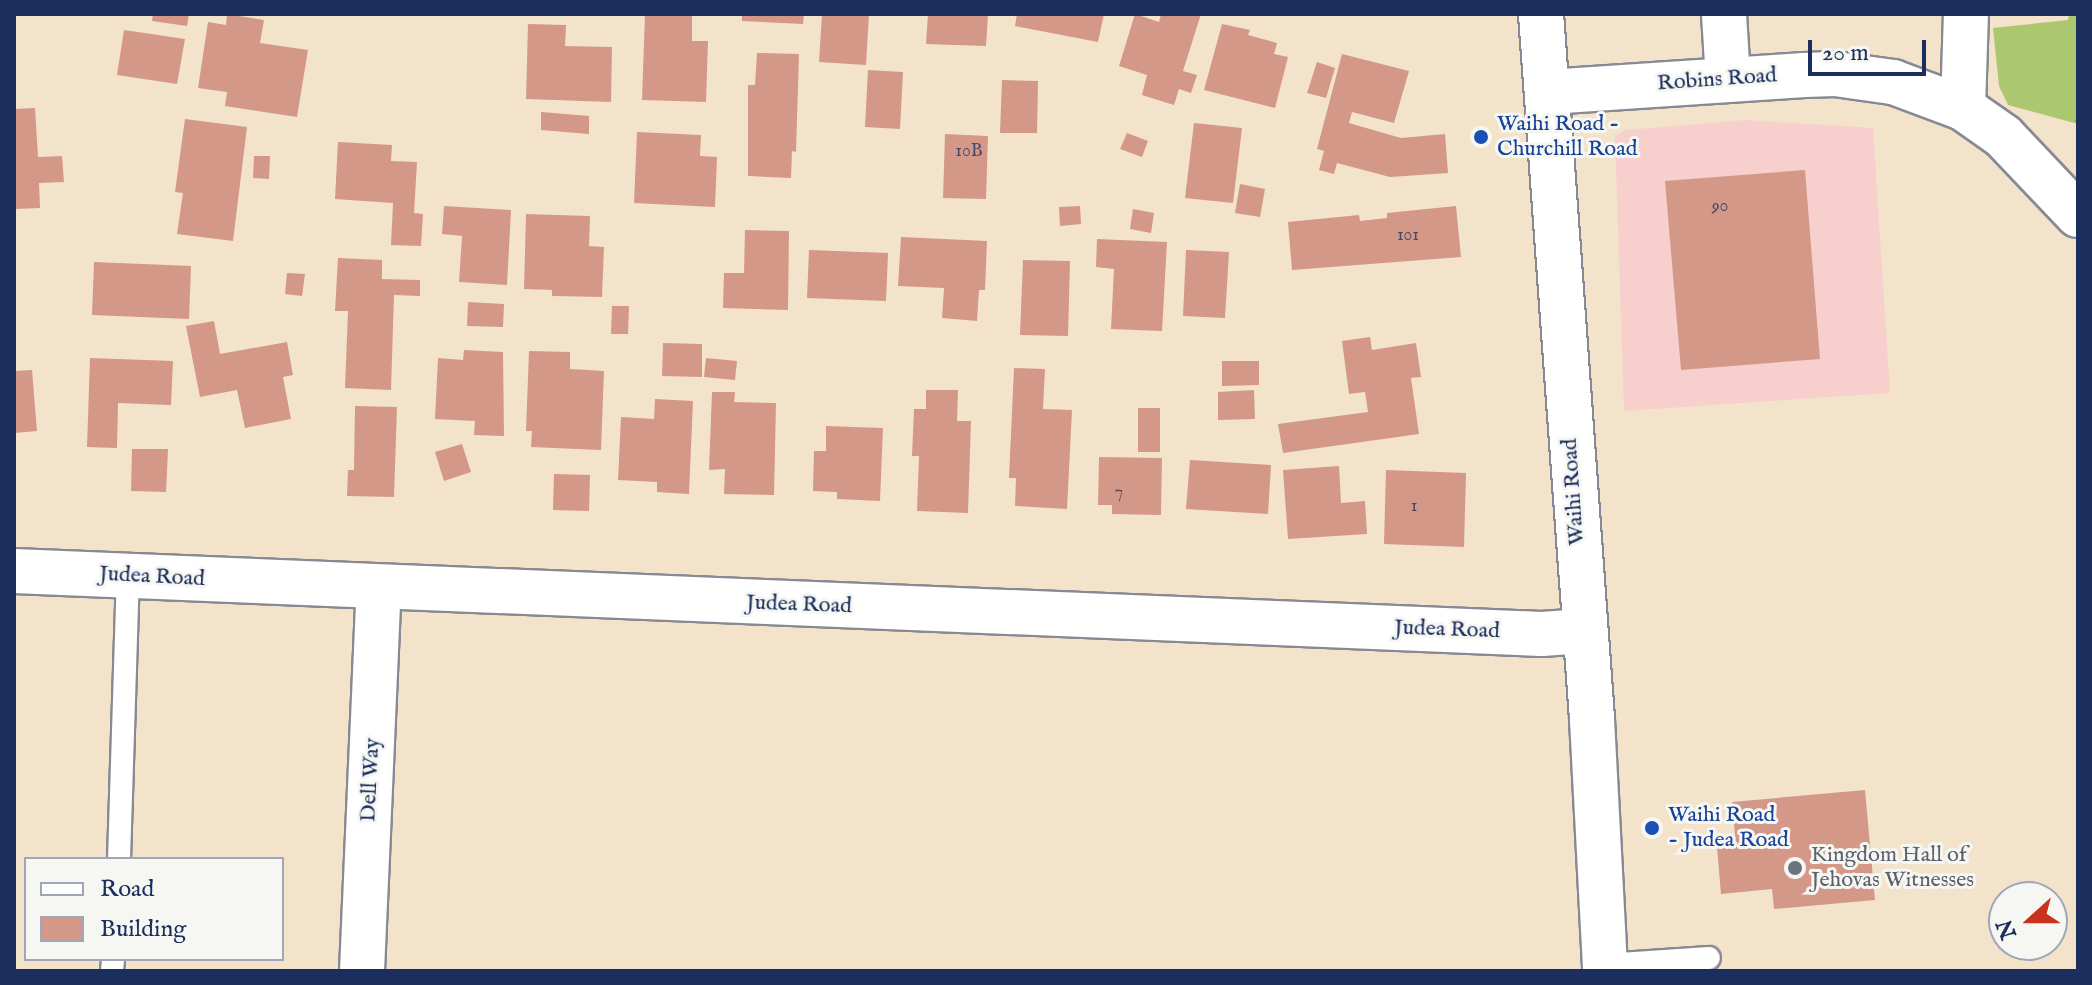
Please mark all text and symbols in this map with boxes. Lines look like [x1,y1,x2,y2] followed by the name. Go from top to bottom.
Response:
[1812,24,1930,74] scale bar
[1822,38,1869,69] text: 20 m
[1656,63,1778,97] street label: Robins Road
[1497,111,1637,162] place label: Waihi Road - Churchill Road
[1472,128,1490,146] marker: Waihi Road - Churchill Road
[955,141,983,163] house number: 10B
[1712,196,1728,218] house number: 90
[1397,225,1419,247] house number: 101
[1557,438,1591,546] street label: Waihi Road
[1115,482,1123,504] house number: 7
[1411,496,1417,518] house number: 1
[99,561,205,593] street label: Judea Road
[746,590,852,620] street label: Judea Road
[1394,615,1500,645] street label: Judea Road
[356,737,386,823] street label: Dell Way
[1668,802,1789,854] place label: Waihi Road - Judea Road
[1643,819,1661,837] marker: Waihi Road - Judea Road
[1811,842,1974,894] place label: Kingdom Hall of Jehovas Witnesses
[24,857,284,961] legend
[1786,859,1804,877] marker: Kingdom Hall of Jehovas Witnesses
[100,874,154,905] text: Road
[1988,881,2068,961] north arrow
[100,914,186,945] text: Building
[1991,915,2024,943] text: N

